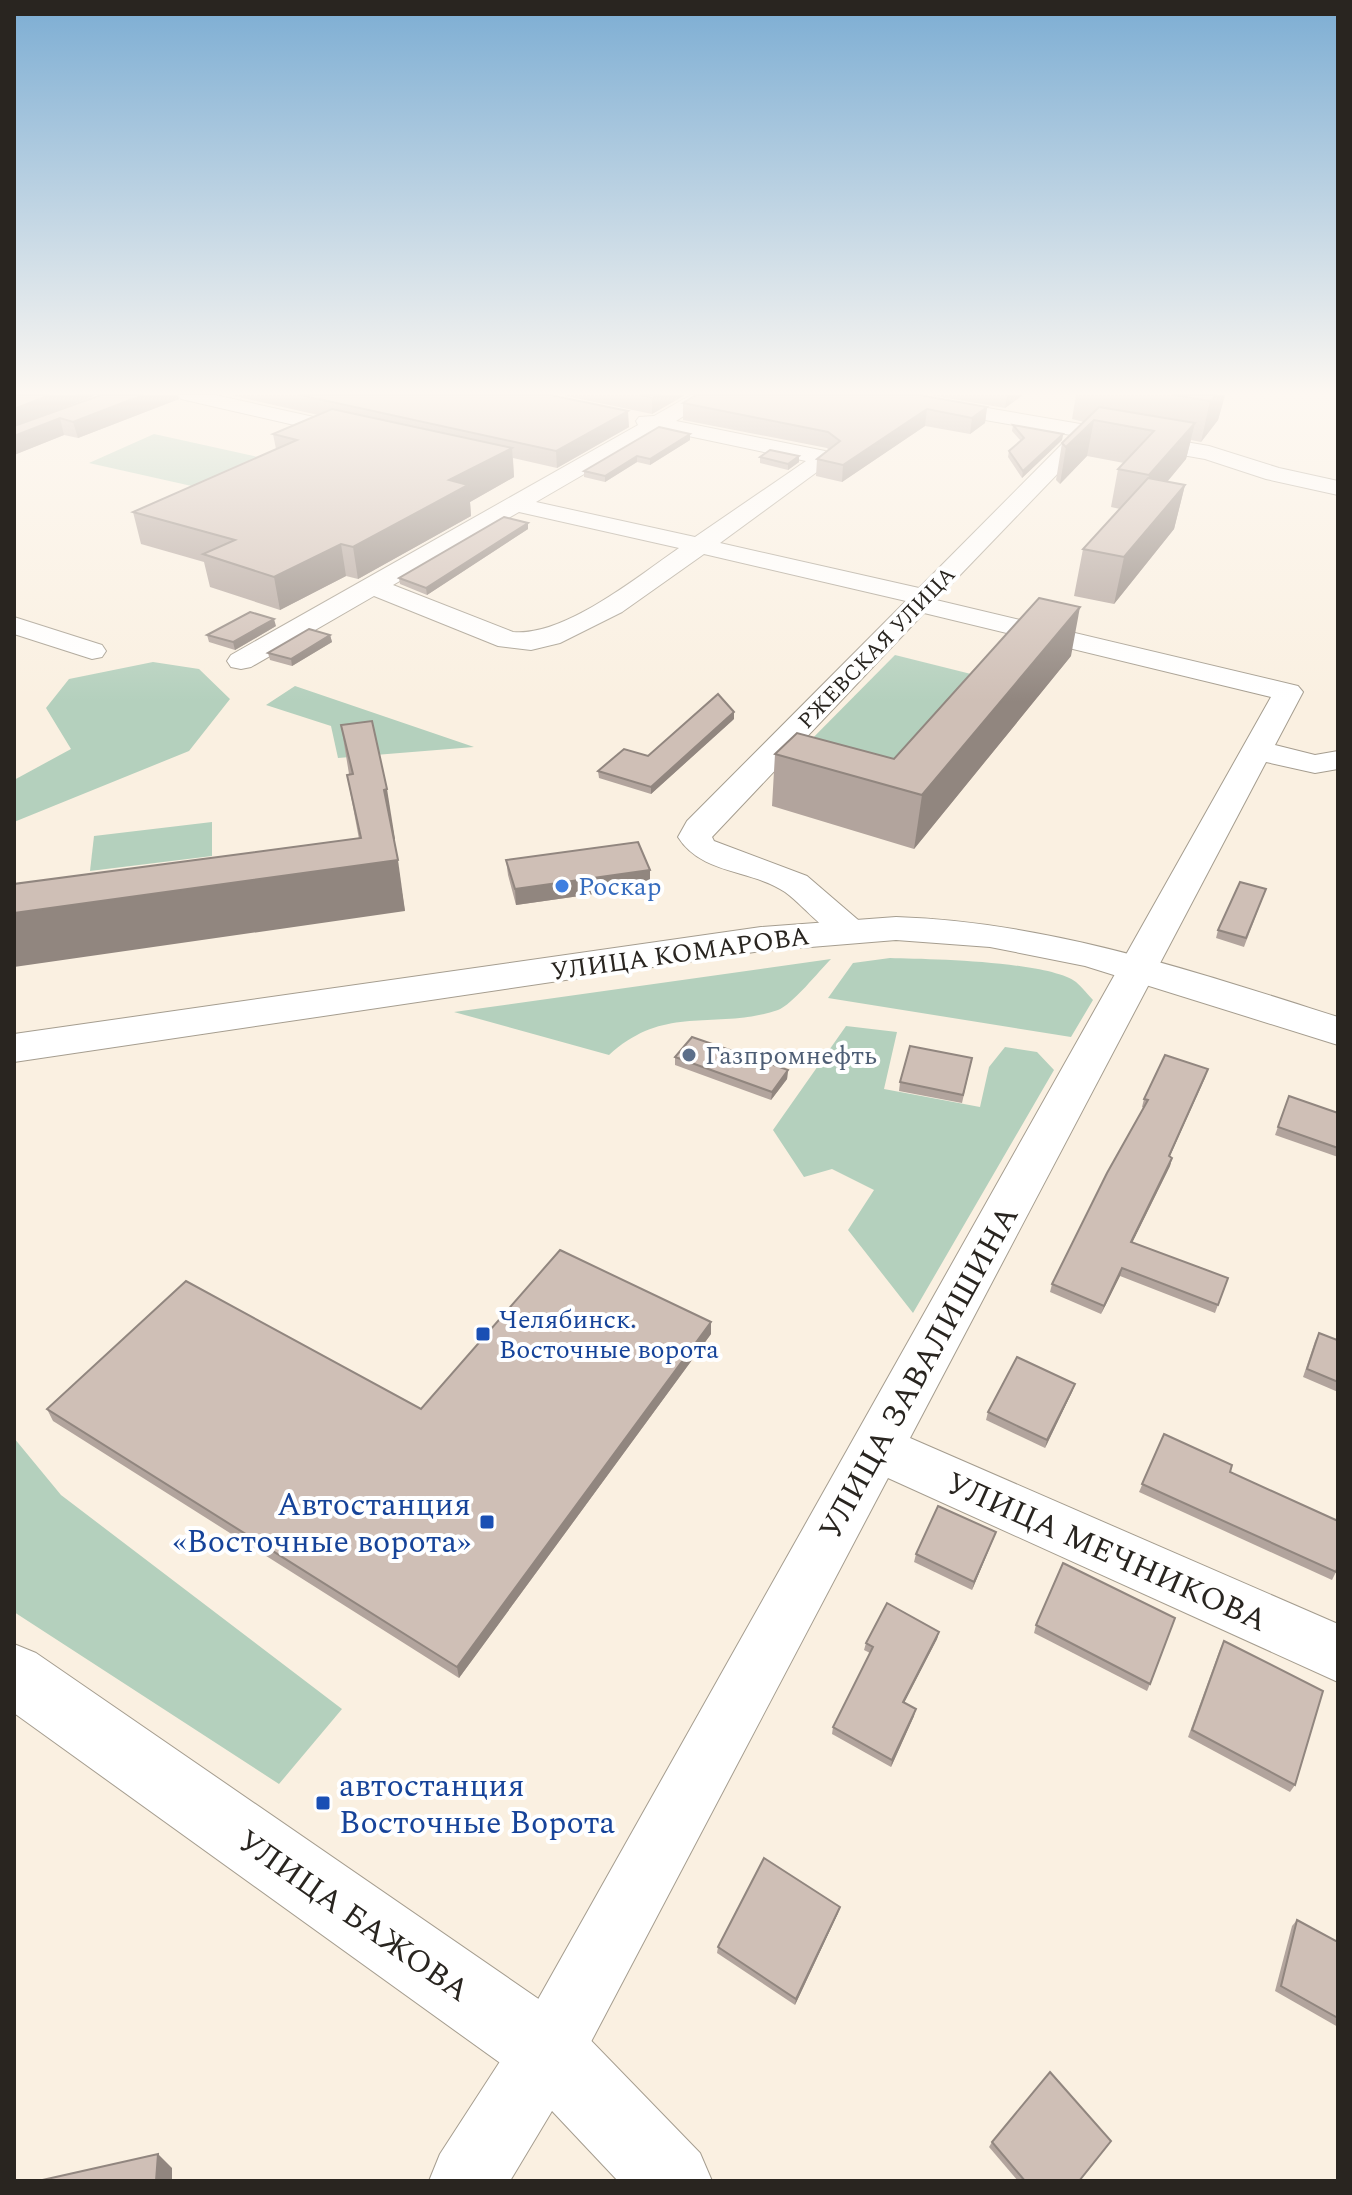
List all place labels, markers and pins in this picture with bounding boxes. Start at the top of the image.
place label: Роскар [578,867,661,907]
marker: Роскар [553,877,571,895]
place label: Газпромнефть [705,1036,877,1076]
marker: Газпромнефть [680,1046,698,1064]
place label: Челябинск. Восточные ворота [499,1300,719,1370]
marker: Челябинск. Восточные ворота [474,1325,492,1343]
place label: Автостанция «Восточные ворота» [173,1481,471,1567]
marker: Автостанция «Восточные ворота» [478,1513,496,1531]
place label: автостанция Восточные Ворота [339,1762,616,1848]
marker: автостанция Восточные Ворота [314,1794,332,1812]

